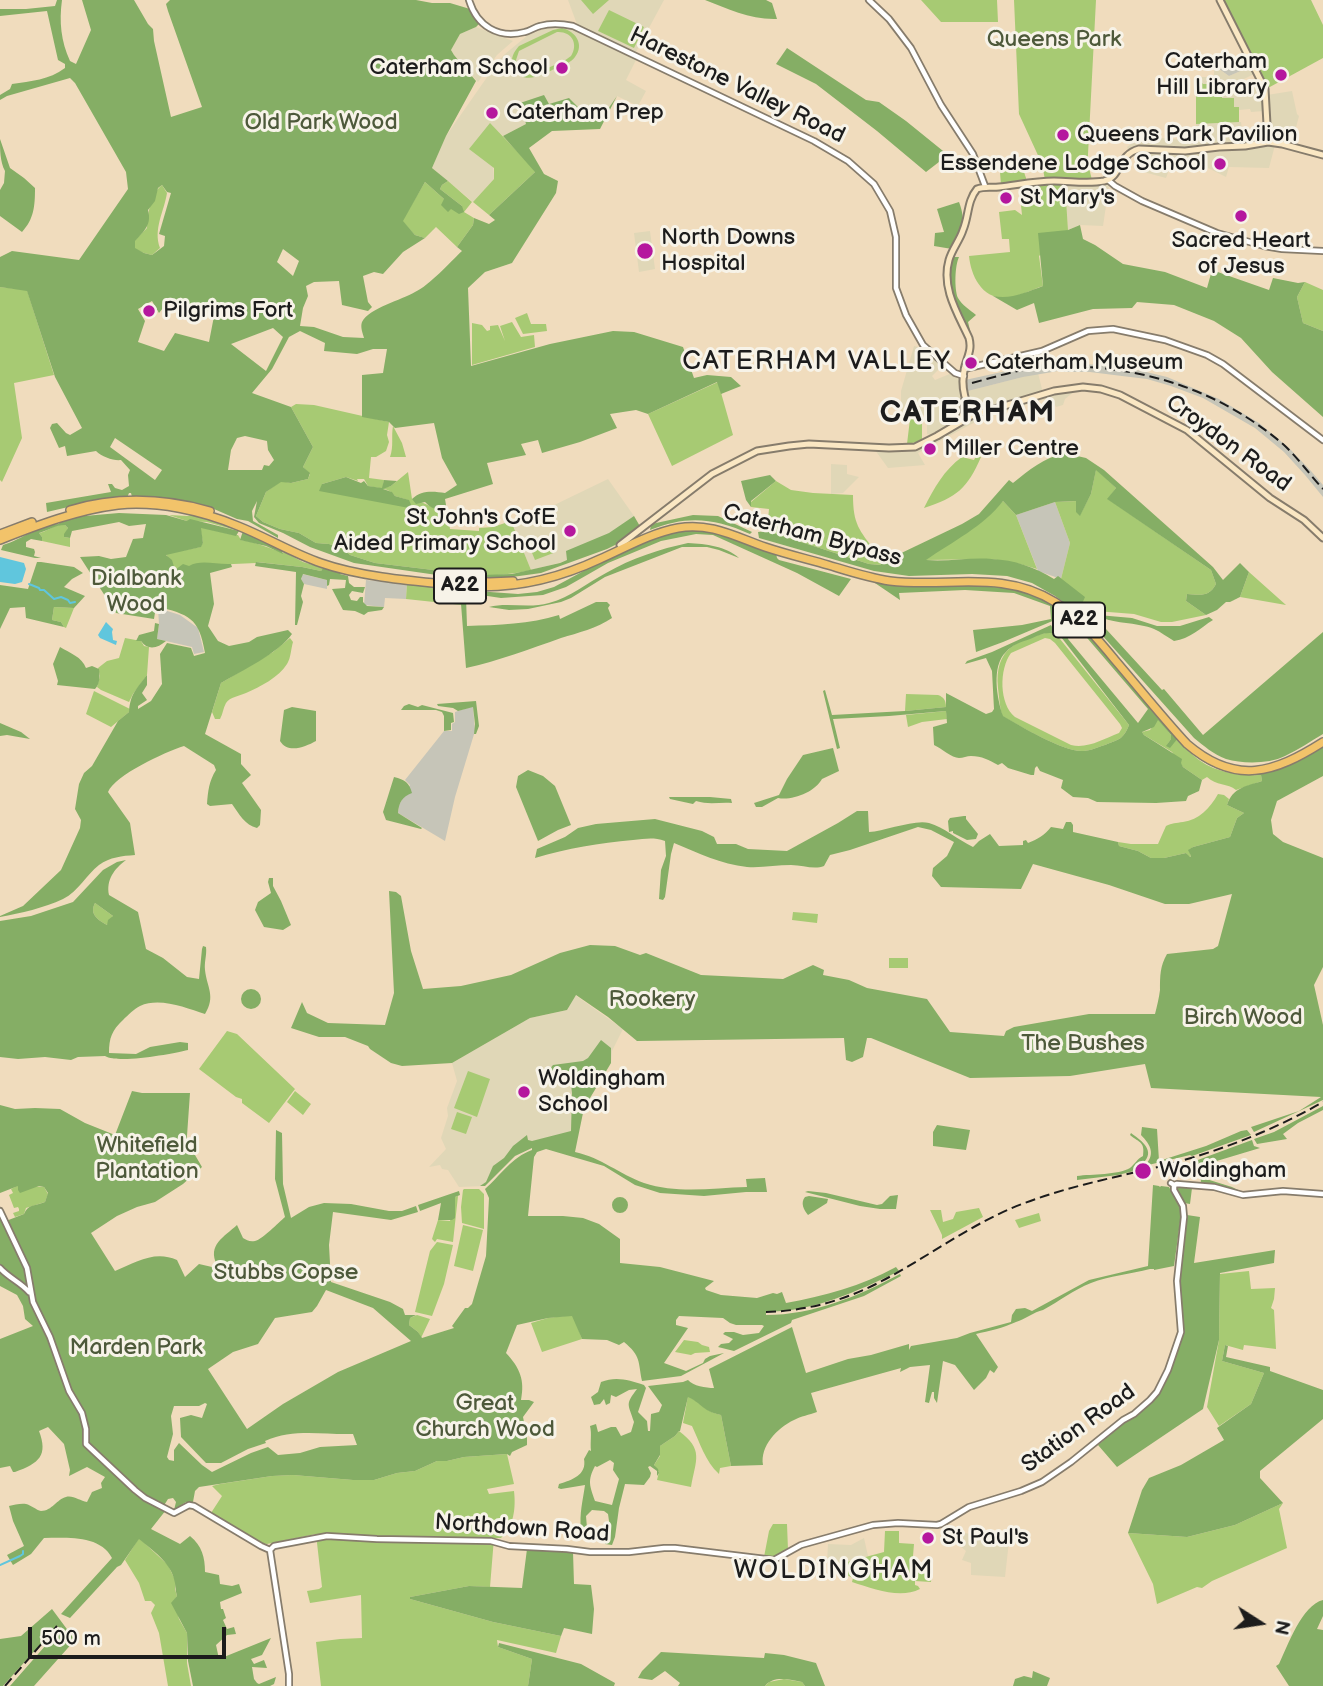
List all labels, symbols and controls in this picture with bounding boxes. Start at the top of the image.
street label: Harestone Valley Road [625,22,849,150]
park label: Queens Park [987,26,1121,54]
place label: Caterham Hill Library [1156,48,1267,102]
place label: Caterham School [369,54,548,82]
marker: Caterham School [554,60,570,76]
marker: Caterham Hill Library [1273,67,1289,83]
place label: Caterham Prep [506,99,664,127]
marker: Caterham Prep [484,105,500,121]
park label: Old Park Wood [244,109,398,137]
place label: Queens Park Pavilion [1077,121,1297,149]
marker: Queens Park Pavilion [1055,127,1071,143]
place label: Essendene Lodge School [940,150,1206,178]
marker: Essendene Lodge School [1212,156,1228,172]
place label: St Mary's [1020,184,1115,212]
marker: St Mary's [998,190,1014,206]
marker: Sacred Heart of Jesus [1233,208,1249,224]
place label: North Downs Hospital [661,224,795,278]
place label: Sacred Heart of Jesus [1171,227,1311,281]
marker: North Downs Hospital [635,241,655,261]
place label: Pilgrims Fort [163,297,293,325]
marker: Pilgrims Fort [141,303,157,319]
district label: CATERHAM VALLEY [684,346,950,378]
place label: Caterham Museum [985,349,1183,377]
marker: Caterham Museum [963,355,979,371]
street label: Croydon Road [1160,389,1296,499]
district label: CATERHAM [881,396,1055,432]
place label: Miller Centre [944,435,1079,463]
marker: Miller Centre [922,441,938,457]
street label: Caterham Bypass [720,499,904,573]
place label: St John's CofE Aided Primary School [334,504,556,558]
marker: St John's CofE Aided Primary School [562,523,578,539]
park label: Dialbank Wood [91,565,181,619]
road number: A22 [434,568,486,604]
road number: A22 [1053,602,1105,638]
park label: Rookery [609,986,695,1014]
park label: Birch Wood [1183,1004,1303,1032]
park label: The Bushes [1021,1030,1145,1058]
place label: Woldingham School [538,1065,665,1119]
marker: Woldingham School [516,1084,532,1100]
park label: Whitefield Plantation [95,1132,199,1186]
place label: Woldingham [1159,1157,1286,1185]
marker: Woldingham [1133,1161,1153,1181]
park label: Stubbs Copse [214,1259,358,1287]
park label: Marden Park [70,1334,202,1362]
street label: Station Road [1017,1379,1141,1479]
park label: Great Church Wood [415,1390,555,1444]
street label: Northdown Road [434,1509,610,1549]
place label: St Paul's [942,1524,1029,1552]
marker: St Paul's [920,1530,936,1546]
district label: WOLDINGHAM [735,1555,933,1587]
north arrow [1225,1588,1295,1658]
scale bar [32,1612,229,1656]
text: N [1268,1618,1294,1637]
text: 500 m [41,1626,101,1651]

